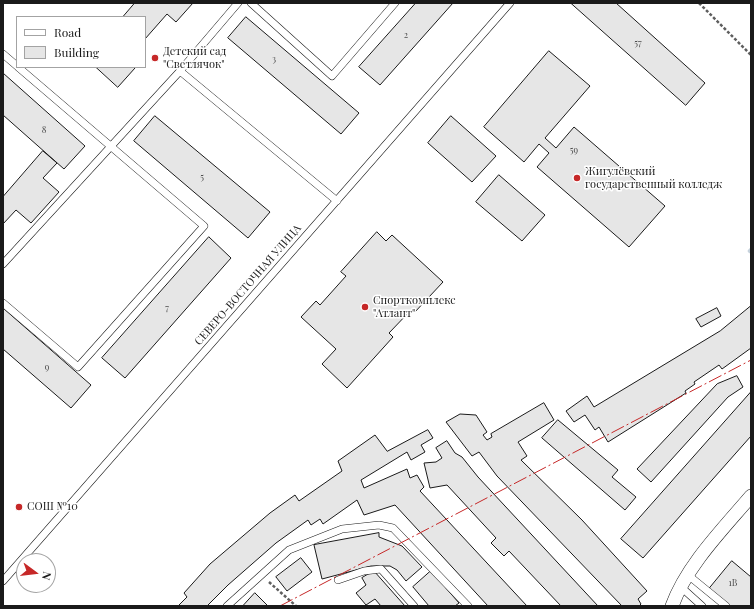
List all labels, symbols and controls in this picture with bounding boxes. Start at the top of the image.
legend [16,16,146,68]
text: Road [54,24,81,40]
house number: 2 [404,30,408,40]
house number: 57 [634,38,642,48]
text: Building [54,44,99,60]
place label: Детский сад "Светлячок" [163,45,226,71]
marker: Детский сад "Светлячок" [150,53,160,63]
house number: 3 [272,54,276,64]
house number: 8 [42,125,46,135]
house number: 59 [570,145,578,155]
place label: Жигулёвский государственный колледж [585,165,722,191]
house number: 5 [200,172,204,182]
marker: Жигулёвский государственный колледж [572,173,582,183]
street label: СЕВЕРО-ВОСТОЧНАЯ УЛИЦА [192,222,304,348]
place label: Спорткомплекс "Атлант" [373,294,456,320]
marker: Спорткомплекс "Атлант" [360,302,370,312]
house number: 7 [165,303,169,313]
house number: 9 [45,362,49,372]
place label: СОШ №10 [27,500,78,514]
marker: СОШ №10 [14,502,24,512]
north arrow [16,553,56,593]
text: N [39,570,55,582]
house number: 1В [729,578,737,588]

